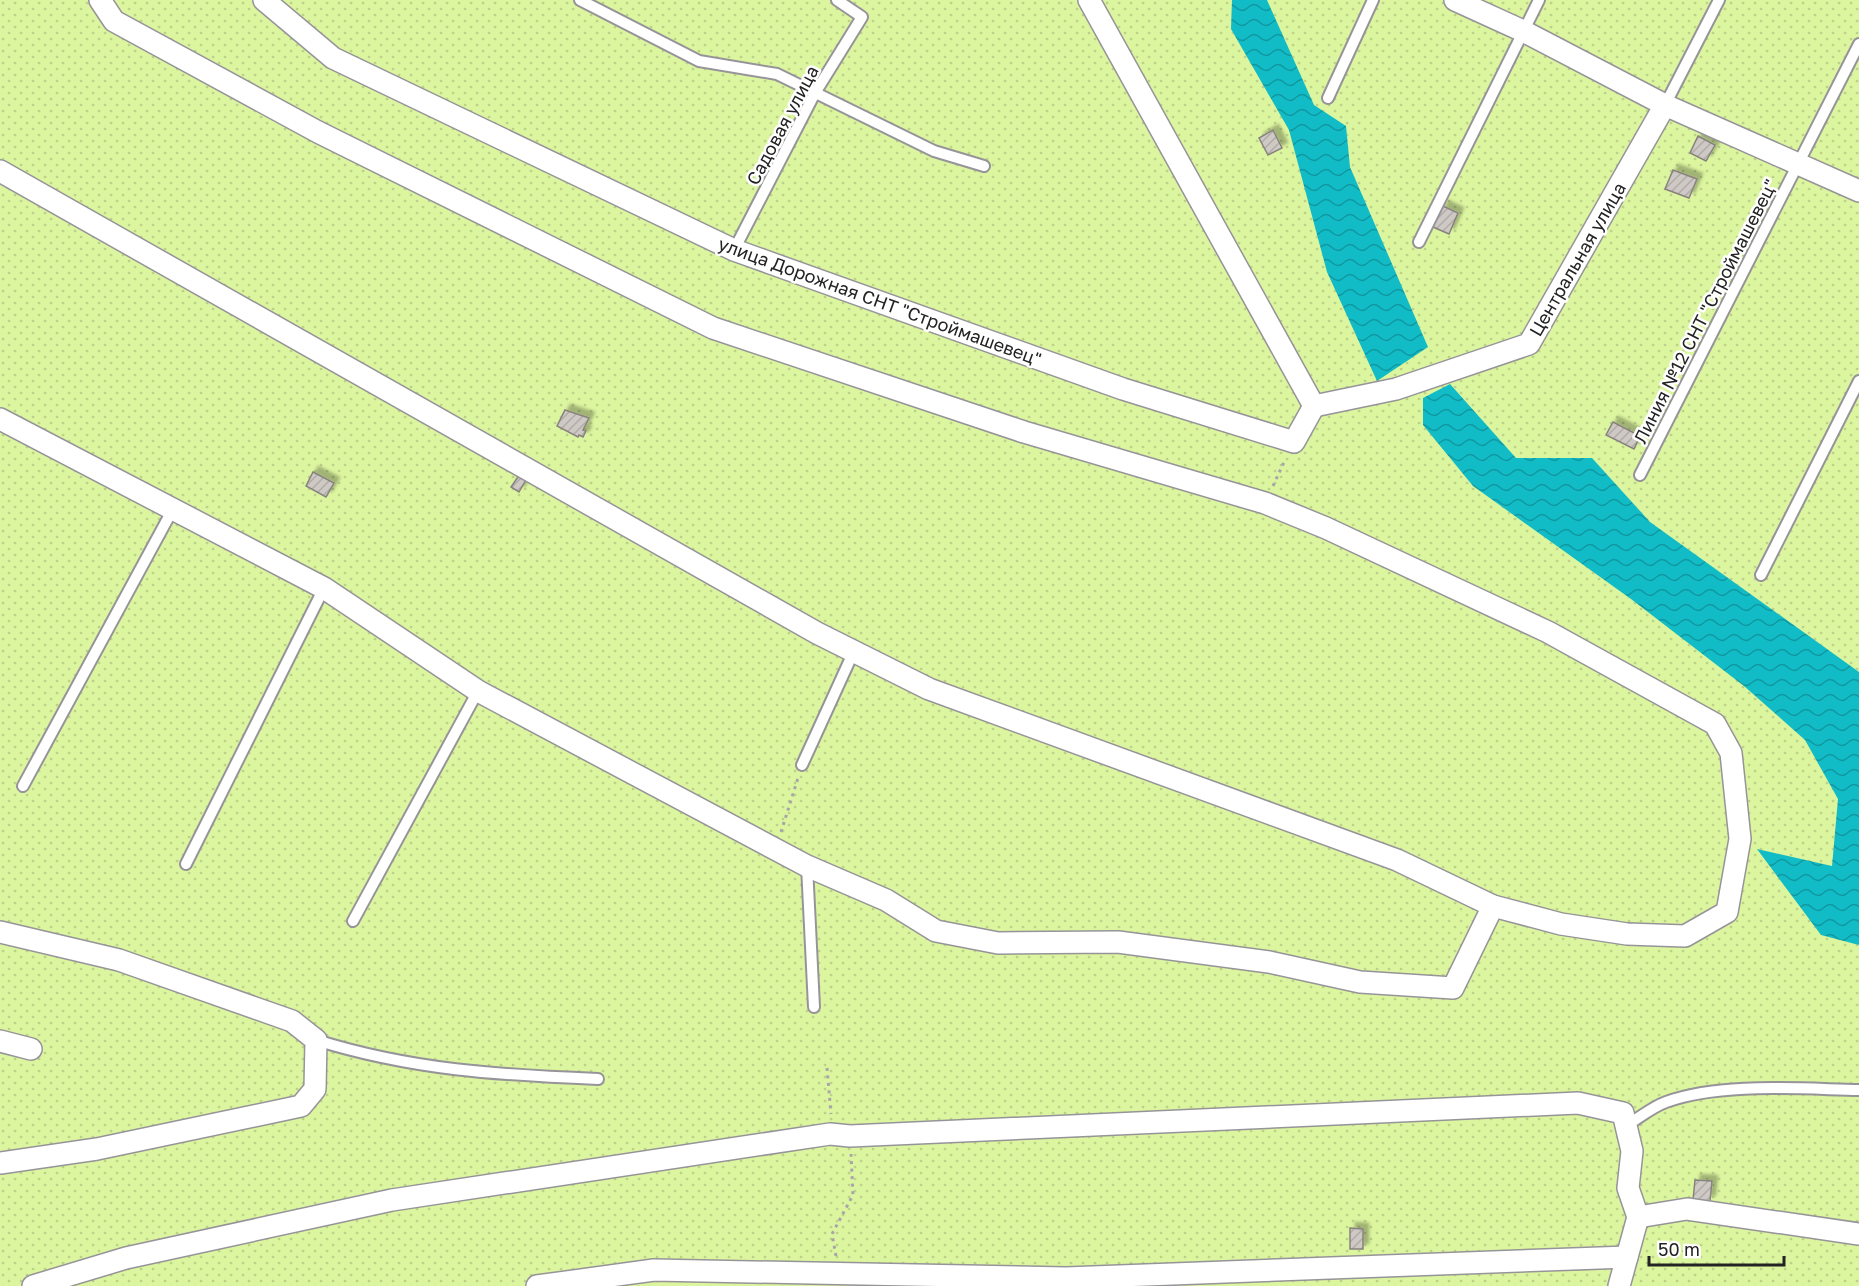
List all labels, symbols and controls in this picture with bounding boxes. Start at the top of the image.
street label: Садовая улица [741,62,823,188]
street label: Линия №12 СНТ "Строймашевец" [1629,175,1781,447]
street label: Центральная улица [1524,178,1630,340]
street label: улица Дорожная СНТ "Строймашевец" [715,232,1045,370]
scale bar [1649,1229,1784,1267]
text: 50 m [1658,1238,1700,1260]

